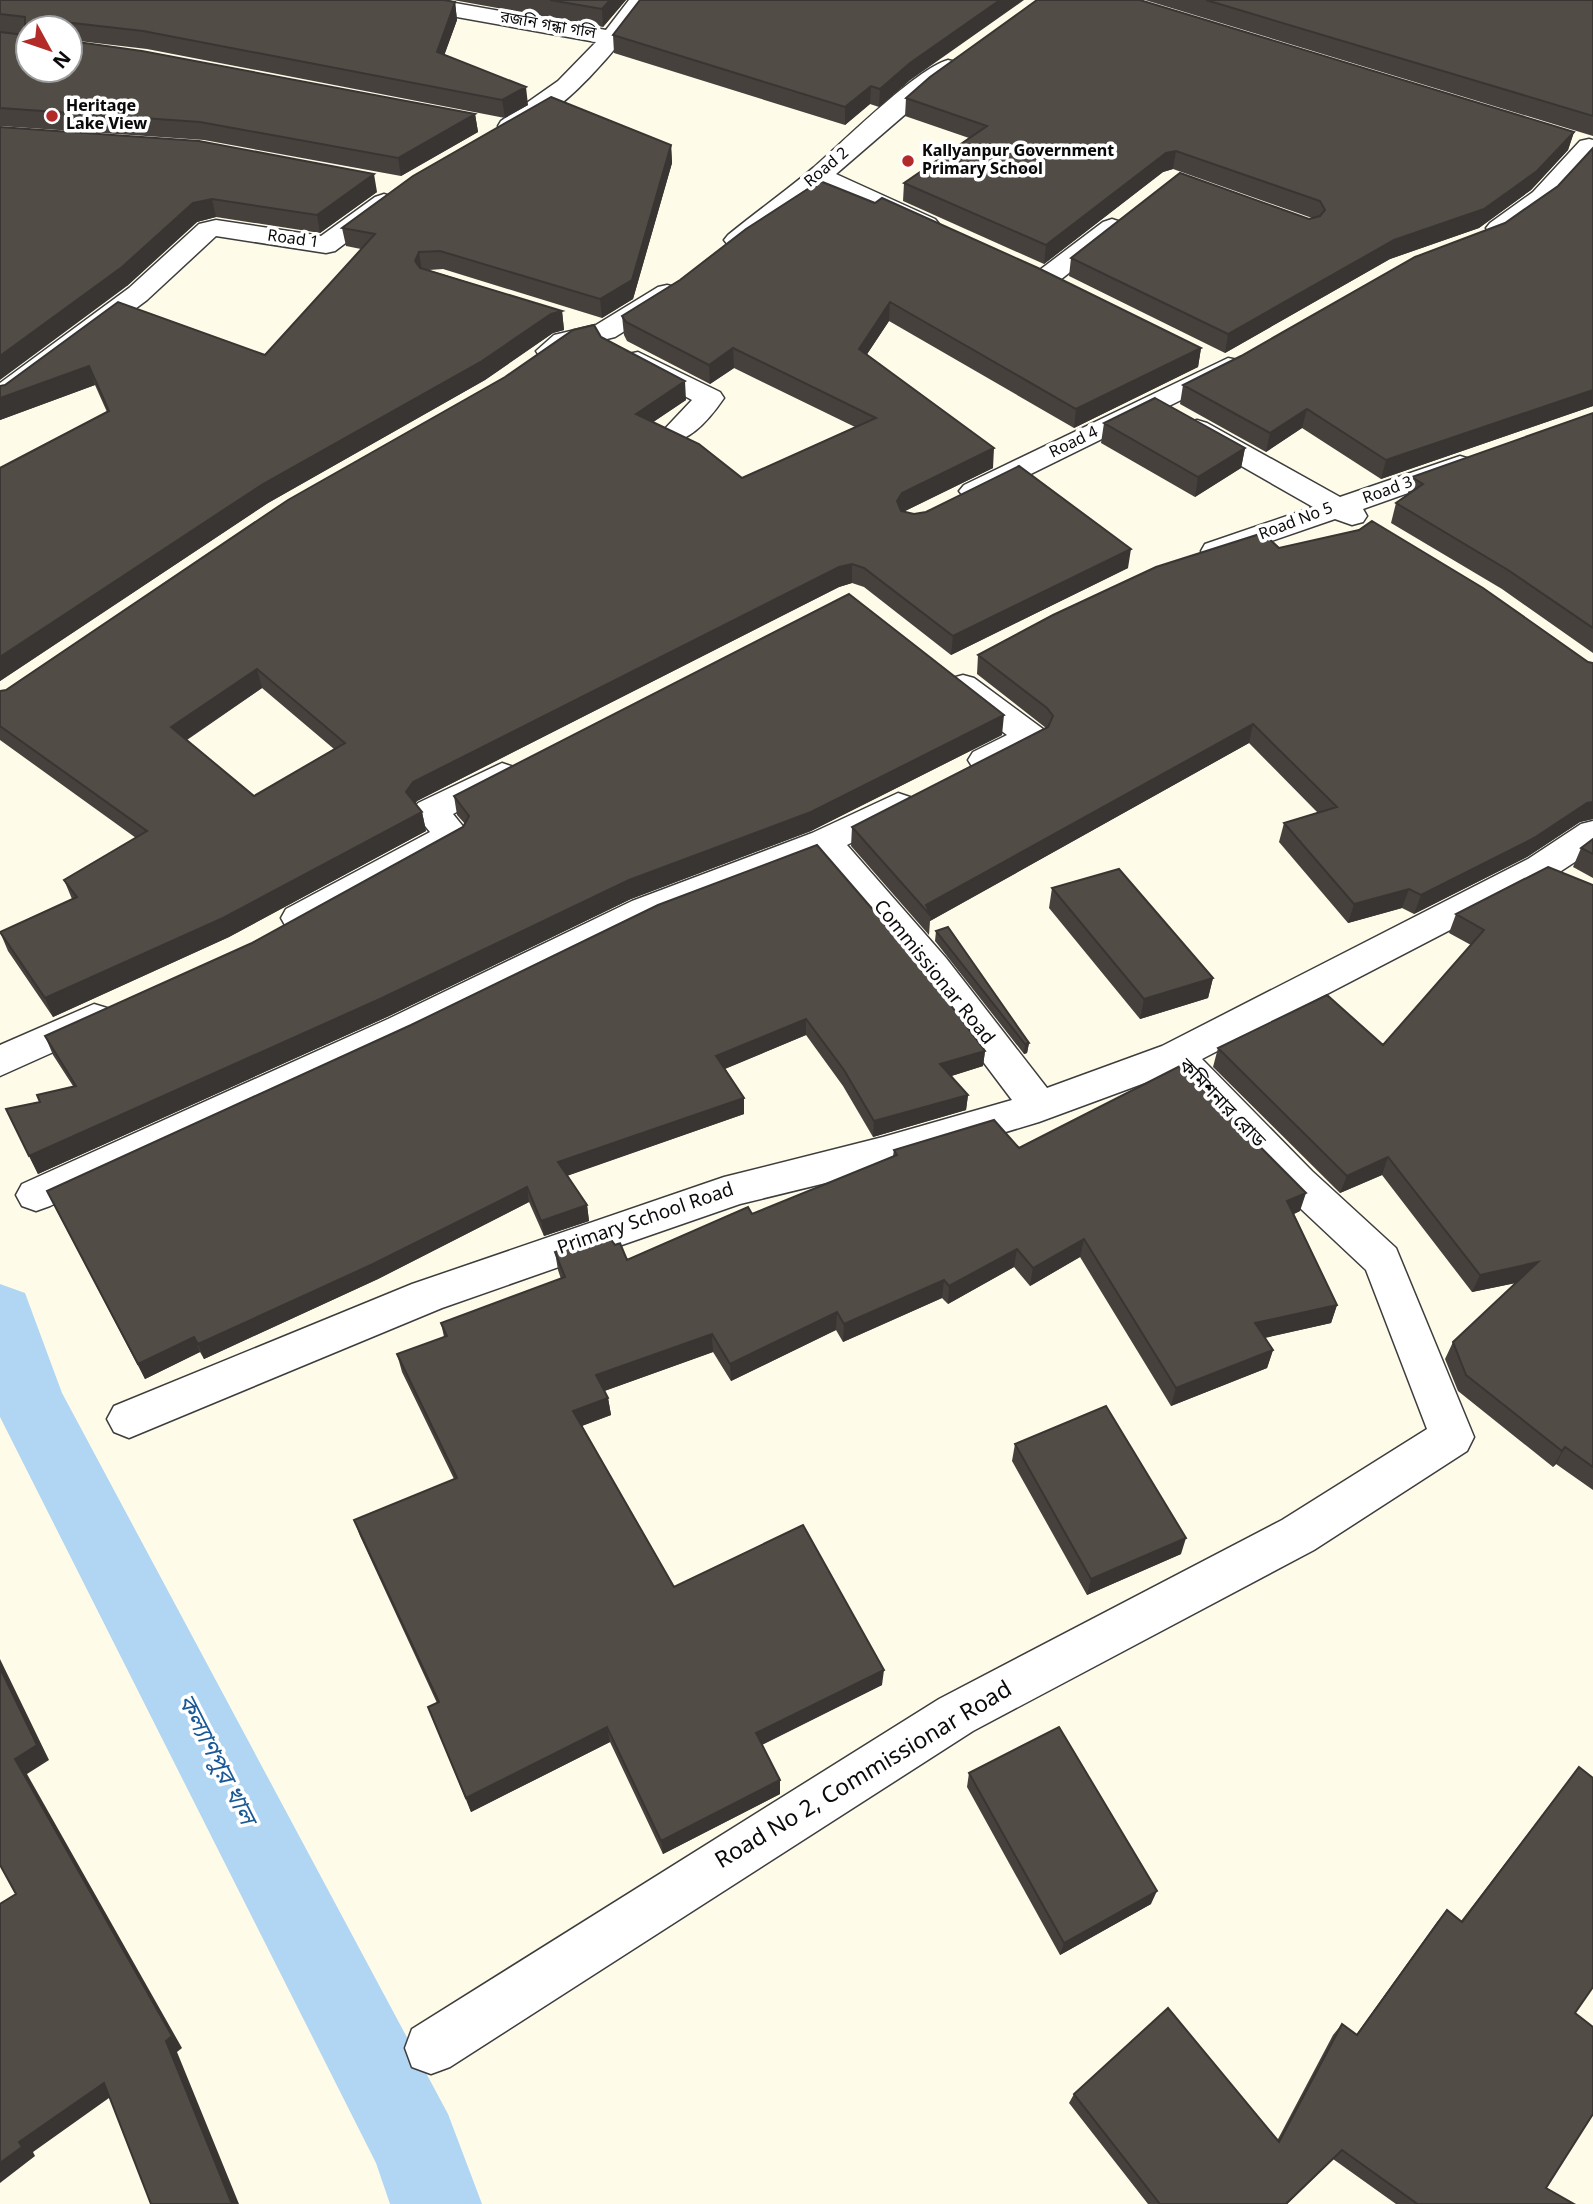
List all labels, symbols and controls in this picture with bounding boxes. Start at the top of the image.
street label: রজনি গন্ধা গলি [497,7,598,45]
north arrow [14,14,84,84]
text: N [46,44,75,72]
place label: Heritage Lake View [66,96,147,136]
marker: Heritage Lake View [44,108,60,124]
place label: Kallyanpur Government Primary School [922,141,1114,181]
street label: Road 2 [800,143,854,193]
marker: Kallyanpur Government Primary School [900,153,916,169]
street label: Road 1 [266,226,320,254]
street label: Road 4 [1046,422,1102,464]
street label: Road 3 [1360,472,1416,510]
street label: Road No 5 [1256,498,1336,546]
street label: Commissionar Road [867,895,999,1051]
street label: কমিশনার রোড [1172,1053,1271,1154]
street label: Primary School Road [554,1178,738,1262]
street label: Road No 2, Commissionar Road [710,1675,1018,1877]
water label: কল্যাণপুর খাল [168,1689,264,1835]

